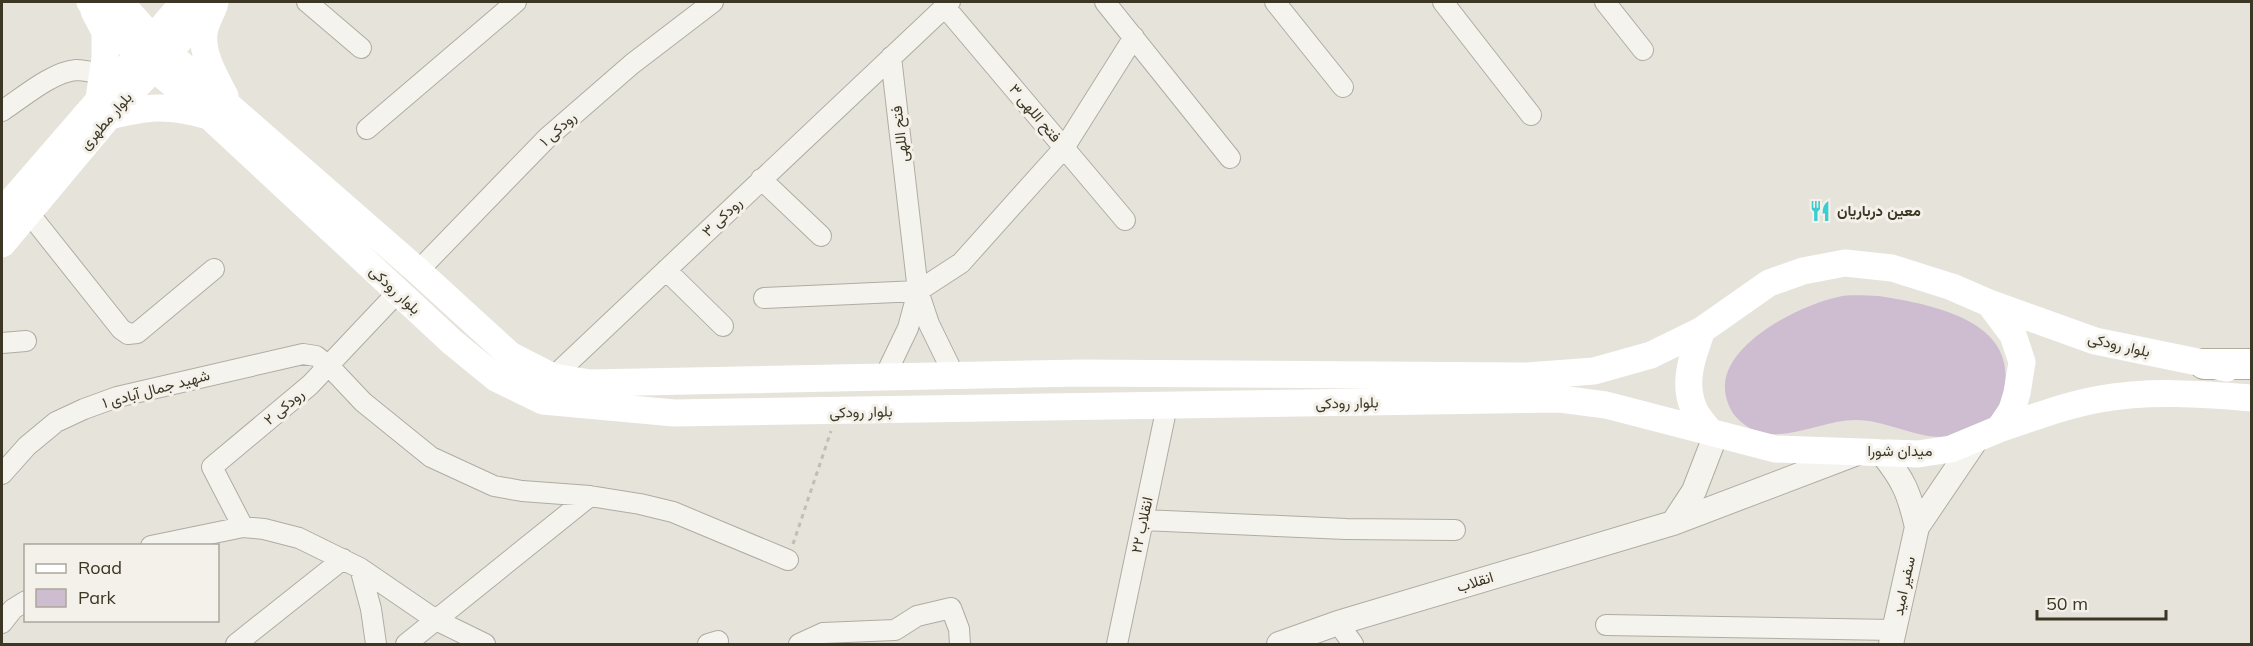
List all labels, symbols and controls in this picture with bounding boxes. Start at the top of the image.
street label: فتح اللهی ۳ [1004,80,1065,147]
street label: بلوار مطهری [75,88,137,154]
street label: فتح اللهی [887,104,914,163]
street label: رودکی ۱ [535,107,581,151]
street label: رودکی ۳ [698,193,746,241]
restaurant icon: معین درباریان [1808,199,1832,223]
place label: معین درباریان [1837,201,1921,220]
street label: بلوار رودکی [365,261,425,319]
street label: بلوار رودکی [2086,328,2152,362]
street label: شهید جمال آبادی ۱ [100,365,212,413]
street label: رودکی ۲ [260,384,308,430]
street label: بلوار رودکی [1315,392,1379,414]
street label: بلوار رودکی [829,401,893,423]
street label: میدان شورا [1867,441,1933,460]
street label: انقلاب ۲۲ [1126,495,1157,555]
legend [24,544,219,622]
street label: سفیر امید [1888,554,1919,617]
text: Road [78,556,122,579]
street label: انقلاب [1454,567,1496,596]
scale bar [2037,583,2166,621]
text: Park [78,586,117,609]
text: 50 m [2046,592,2088,615]

